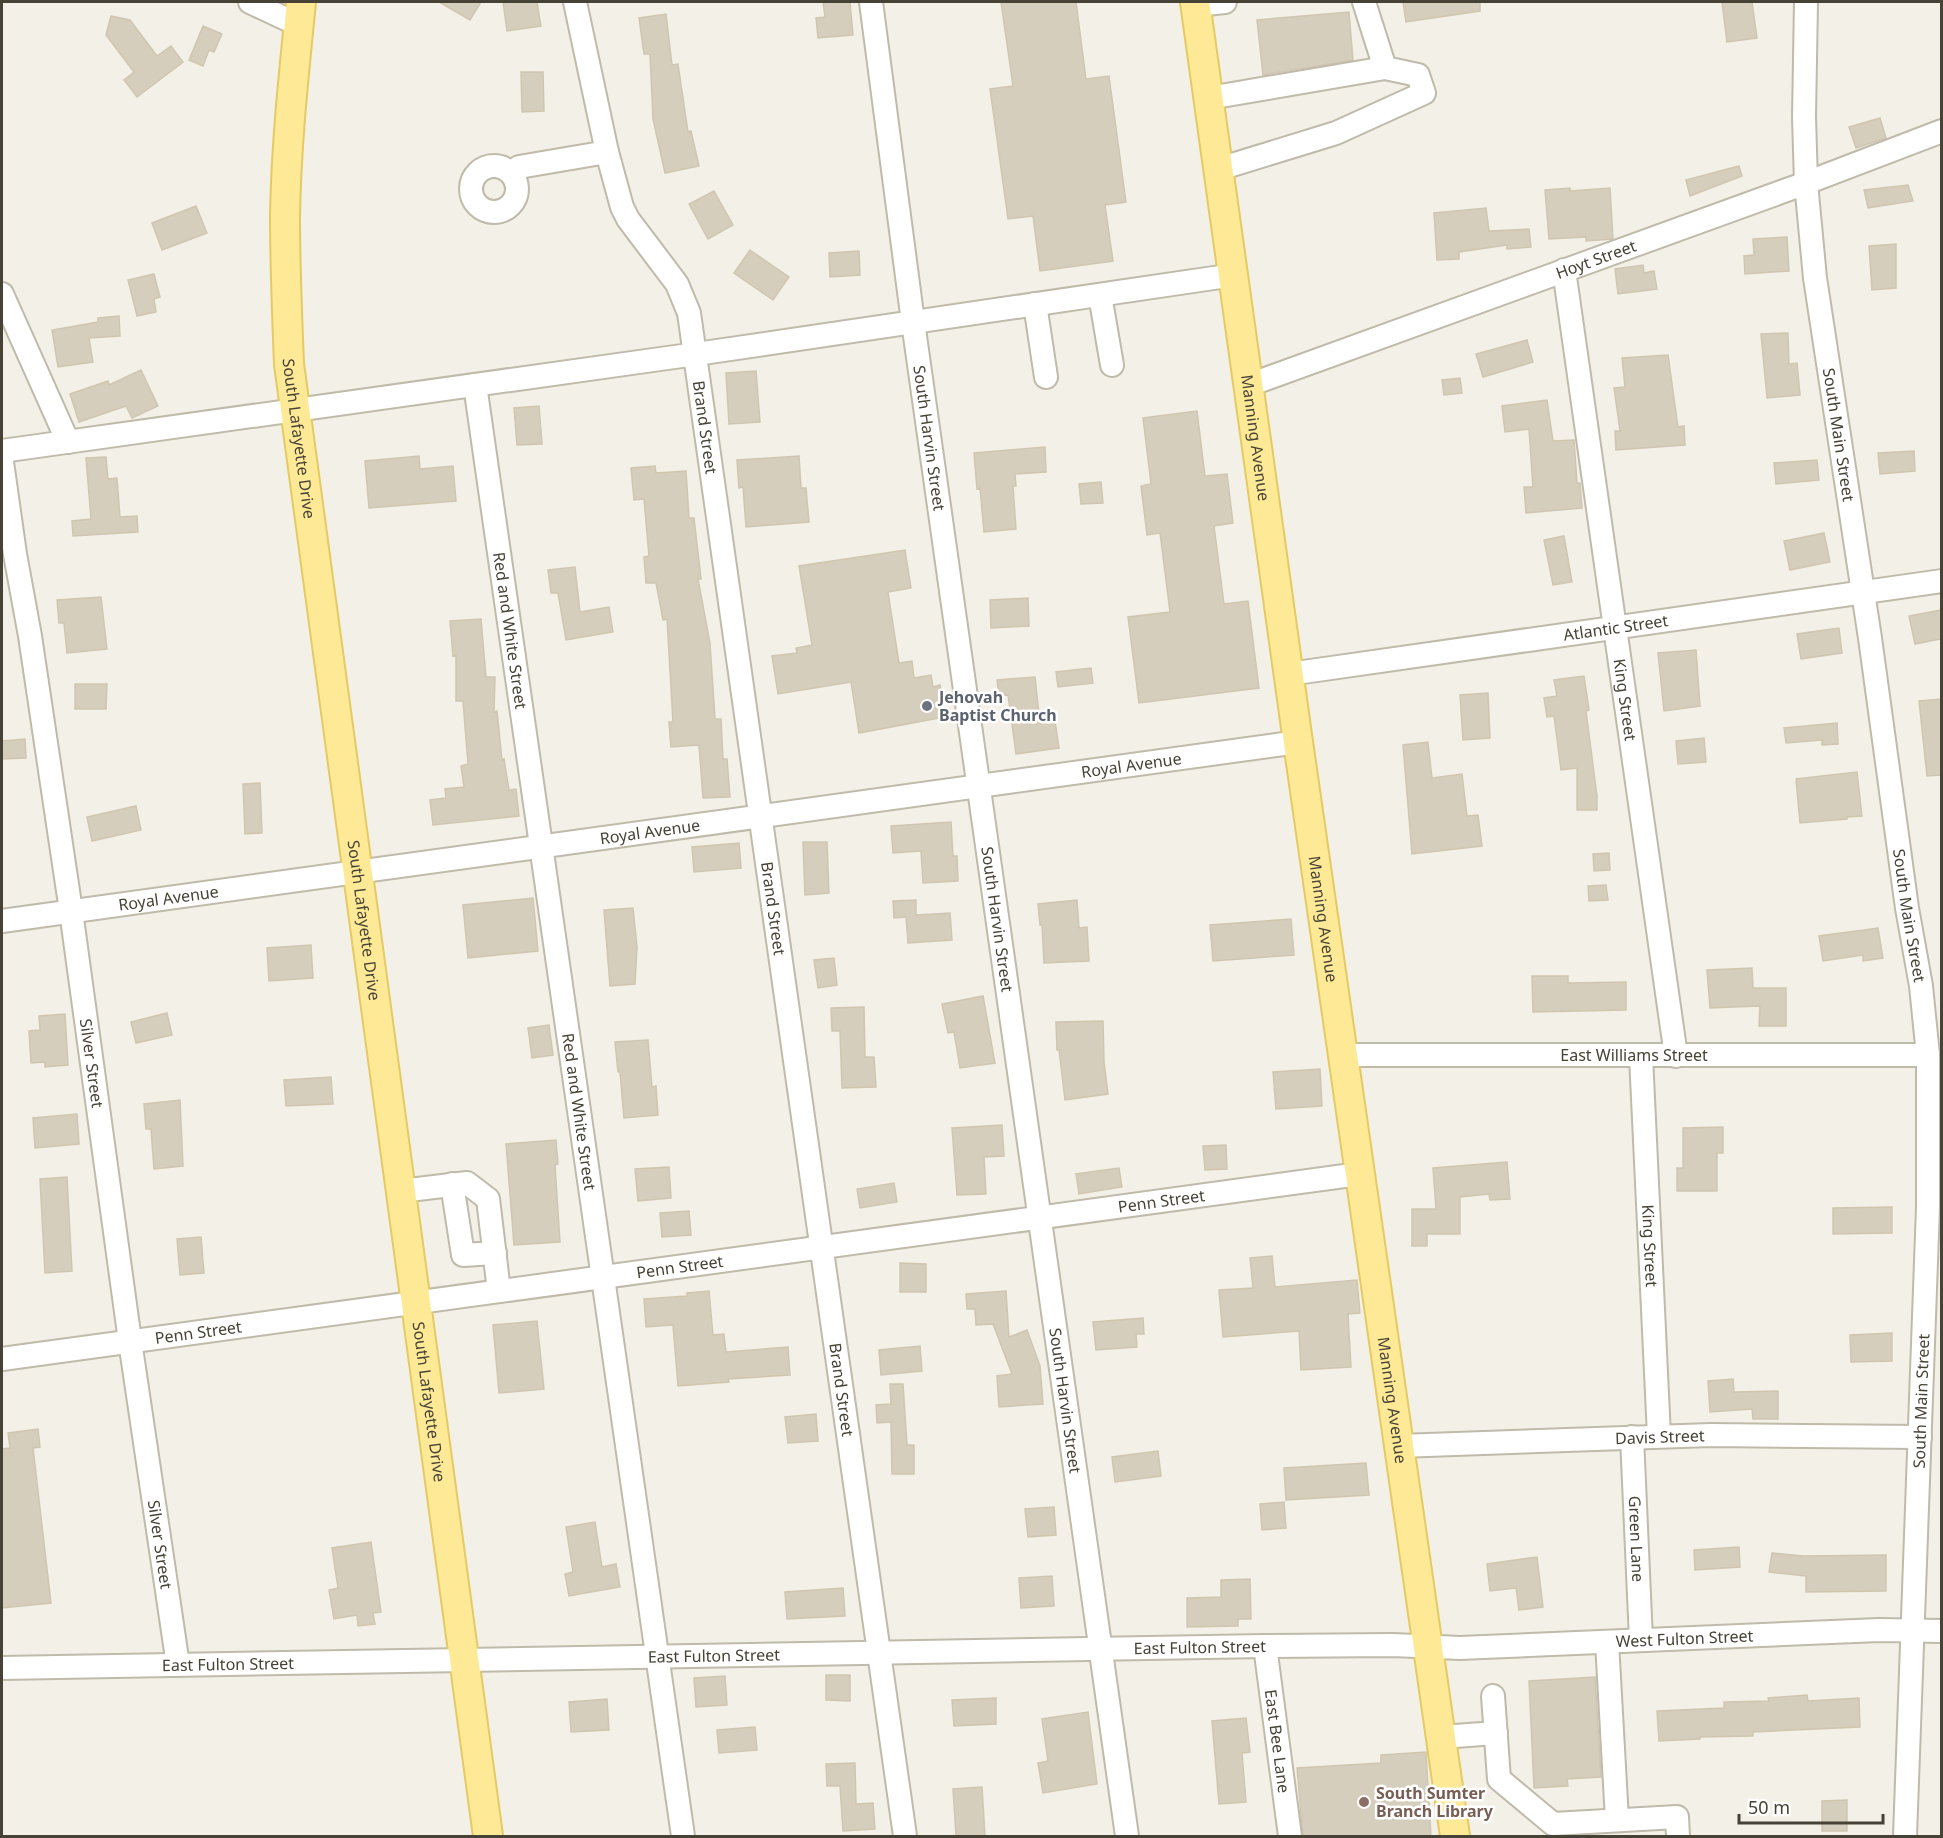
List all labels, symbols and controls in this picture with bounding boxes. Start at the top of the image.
street label: Hoyt Street [1553,234,1639,284]
street label: South Lafayette Drive [278,358,321,520]
street label: South Harvin Street [908,364,951,513]
street label: South Main Street [1818,366,1860,503]
street label: Manning Avenue [1236,373,1275,502]
street label: Brand Street [688,379,723,476]
street label: Red and White Street [488,550,532,711]
street label: Atlantic Street [1562,609,1670,646]
street label: King Street [1609,657,1642,742]
place label: Jehovah Baptist Church [937,686,1057,726]
marker: Jehovah Baptist Church [920,699,934,713]
street label: Royal Avenue [1080,747,1183,783]
street label: Royal Avenue [598,814,701,849]
street label: South Lafayette Drive [342,839,386,1002]
street label: South Harvin Street [976,845,1019,994]
street label: South Main Street [1888,848,1931,984]
street label: Manning Avenue [1303,854,1343,984]
street label: Brand Street [756,860,791,957]
street label: Royal Avenue [117,880,220,916]
street label: Silver Street [75,1017,109,1109]
street label: Red and White Street [557,1032,601,1192]
street label: East Williams Street [1560,1044,1708,1066]
street label: Penn Street [1116,1184,1206,1218]
street label: King Street [1637,1204,1663,1288]
street label: Penn Street [635,1250,725,1283]
street label: Penn Street [153,1315,243,1349]
street label: South Lafayette Drive [408,1320,451,1483]
street label: South Harvin Street [1044,1326,1087,1475]
street label: South Main Street [1908,1333,1934,1469]
street label: Manning Avenue [1372,1335,1412,1465]
street label: Brand Street [824,1341,859,1438]
street label: Davis Street [1615,1424,1705,1449]
street label: Green Lane [1624,1495,1649,1583]
street label: Silver Street [143,1498,178,1591]
street label: West Fulton Street [1615,1624,1754,1652]
street label: East Fulton Street [1134,1635,1266,1659]
street label: East Fulton Street [648,1643,780,1668]
street label: East Fulton Street [162,1652,294,1676]
street label: East Bee Lane [1260,1688,1295,1794]
place label: South Sumter Branch Library [1376,1782,1494,1822]
scale bar [1739,1787,1883,1825]
marker: South Sumter Branch Library [1357,1795,1371,1809]
text: 50 m [1748,1795,1790,1819]

